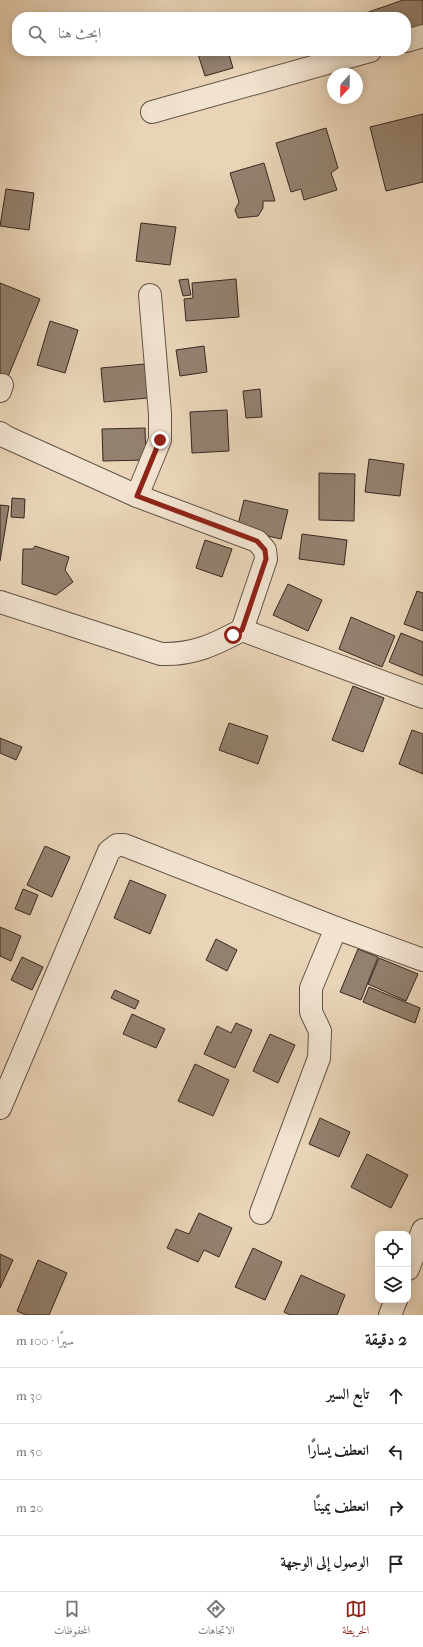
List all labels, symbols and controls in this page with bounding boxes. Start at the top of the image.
search box [12,12,411,56]
icon: search [26,23,48,45]
text: ابحث هنا [58,24,101,42]
north arrow [327,68,363,104]
route end [151,431,169,449]
route start [224,626,242,644]
map controls [375,1231,411,1303]
button: locate [375,1231,411,1267]
button: layers [375,1267,411,1303]
text: 2 دقيقة [365,1329,407,1349]
text: سيرًا · 100 m [16,1333,74,1348]
text: تابع السير [327,1385,369,1403]
icon: ahead [385,1385,407,1407]
text: 30 m [16,1388,42,1403]
text: انعطف يسارًا [308,1441,369,1459]
icon: left [385,1441,407,1463]
text: 50 m [16,1444,42,1459]
text: انعطف يمينًا [314,1497,369,1515]
icon: right [385,1497,407,1519]
text: 20 m [16,1500,43,1515]
text: الوصول إلى الوجهة [280,1553,369,1571]
icon: arrive [385,1553,407,1575]
tab: المحفوظات [54,1598,90,1641]
tab: الاتجاهات [198,1598,235,1641]
tab: الخريطة [342,1598,369,1641]

